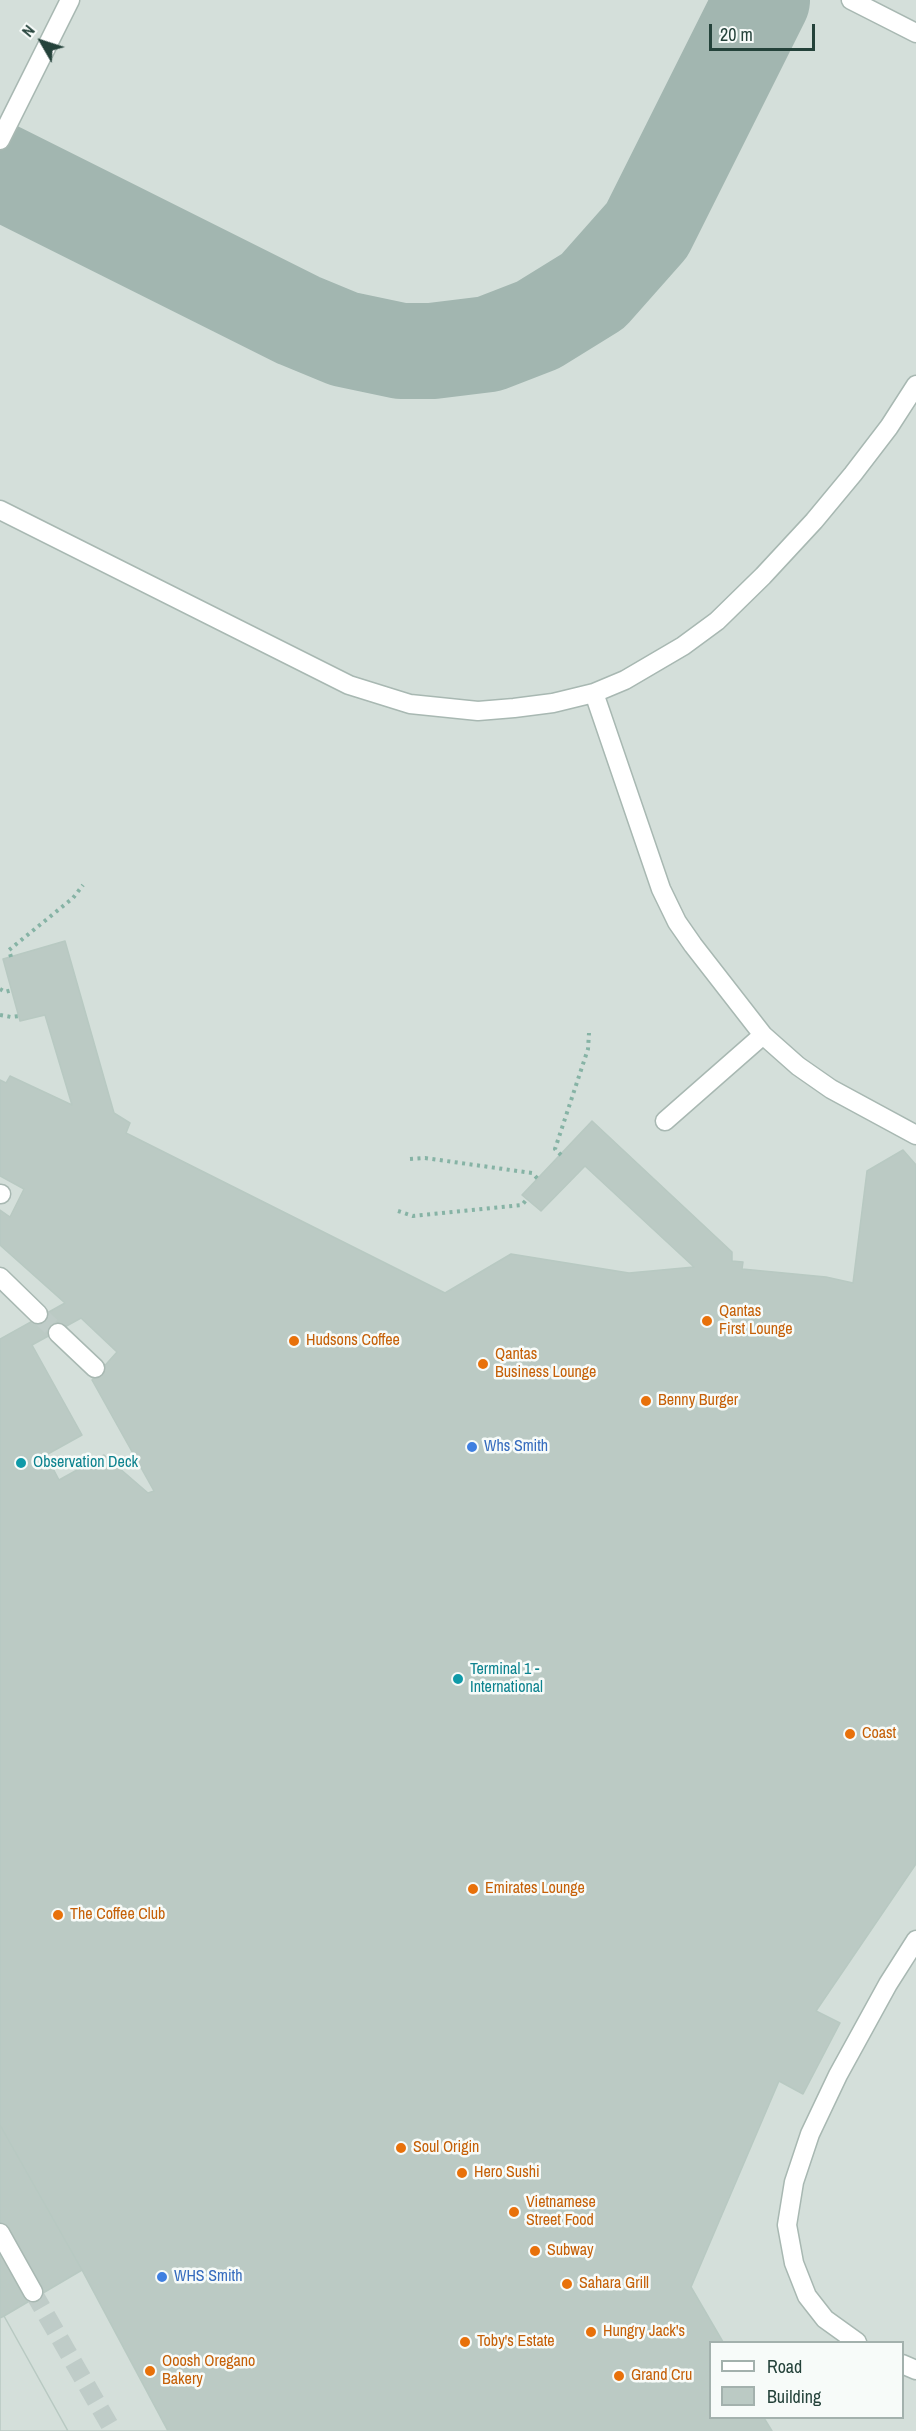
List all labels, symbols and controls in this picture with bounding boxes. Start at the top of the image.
north arrow [12,12,72,72]
scale bar [712,12,818,50]
text: N [16,20,40,41]
text: 20 m [720,22,753,47]
place label: Qantas First Lounge [719,1302,793,1340]
marker: Qantas First Lounge [700,1314,714,1328]
place label: Hudsons Coffee [306,1331,400,1351]
marker: Hudsons Coffee [287,1334,301,1348]
place label: Qantas Business Lounge [495,1345,596,1383]
marker: Qantas Business Lounge [476,1357,490,1371]
place label: Benny Burger [658,1391,738,1411]
marker: Benny Burger [639,1394,653,1408]
place label: Whs Smith [484,1437,548,1457]
marker: Whs Smith [465,1440,479,1454]
place label: Observation Deck [33,1453,138,1473]
marker: Observation Deck [14,1456,28,1470]
place label: Terminal 1 - International [470,1660,543,1698]
marker: Terminal 1 - International [451,1672,465,1686]
place label: Coast [862,1724,896,1744]
marker: Coast [843,1727,857,1741]
place label: Emirates Lounge [485,1879,585,1899]
marker: Emirates Lounge [466,1882,480,1896]
place label: The Coffee Club [70,1905,165,1925]
marker: The Coffee Club [51,1908,65,1922]
place label: Soul Origin [413,2138,479,2158]
marker: Soul Origin [394,2141,408,2155]
place label: Hero Sushi [474,2163,540,2183]
marker: Hero Sushi [455,2166,469,2180]
place label: Vietnamese Street Food [526,2193,596,2231]
marker: Vietnamese Street Food [507,2205,521,2219]
place label: Subway [547,2241,594,2261]
marker: Subway [528,2244,542,2258]
place label: WHS Smith [174,2267,243,2287]
marker: WHS Smith [155,2270,169,2284]
place label: Sahara Grill [579,2274,649,2294]
marker: Sahara Grill [560,2277,574,2291]
place label: Hungry Jack's [603,2322,685,2342]
marker: Hungry Jack's [584,2325,598,2339]
place label: Toby's Estate [477,2332,555,2352]
marker: Toby's Estate [458,2335,472,2349]
legend [709,2341,904,2419]
place label: Ooosh Oregano Bakery [162,2352,255,2390]
text: Road [767,2354,802,2379]
marker: Ooosh Oregano Bakery [143,2364,157,2378]
place label: Grand Cru [631,2366,692,2386]
marker: Grand Cru [612,2369,626,2383]
text: Building [767,2384,821,2409]

